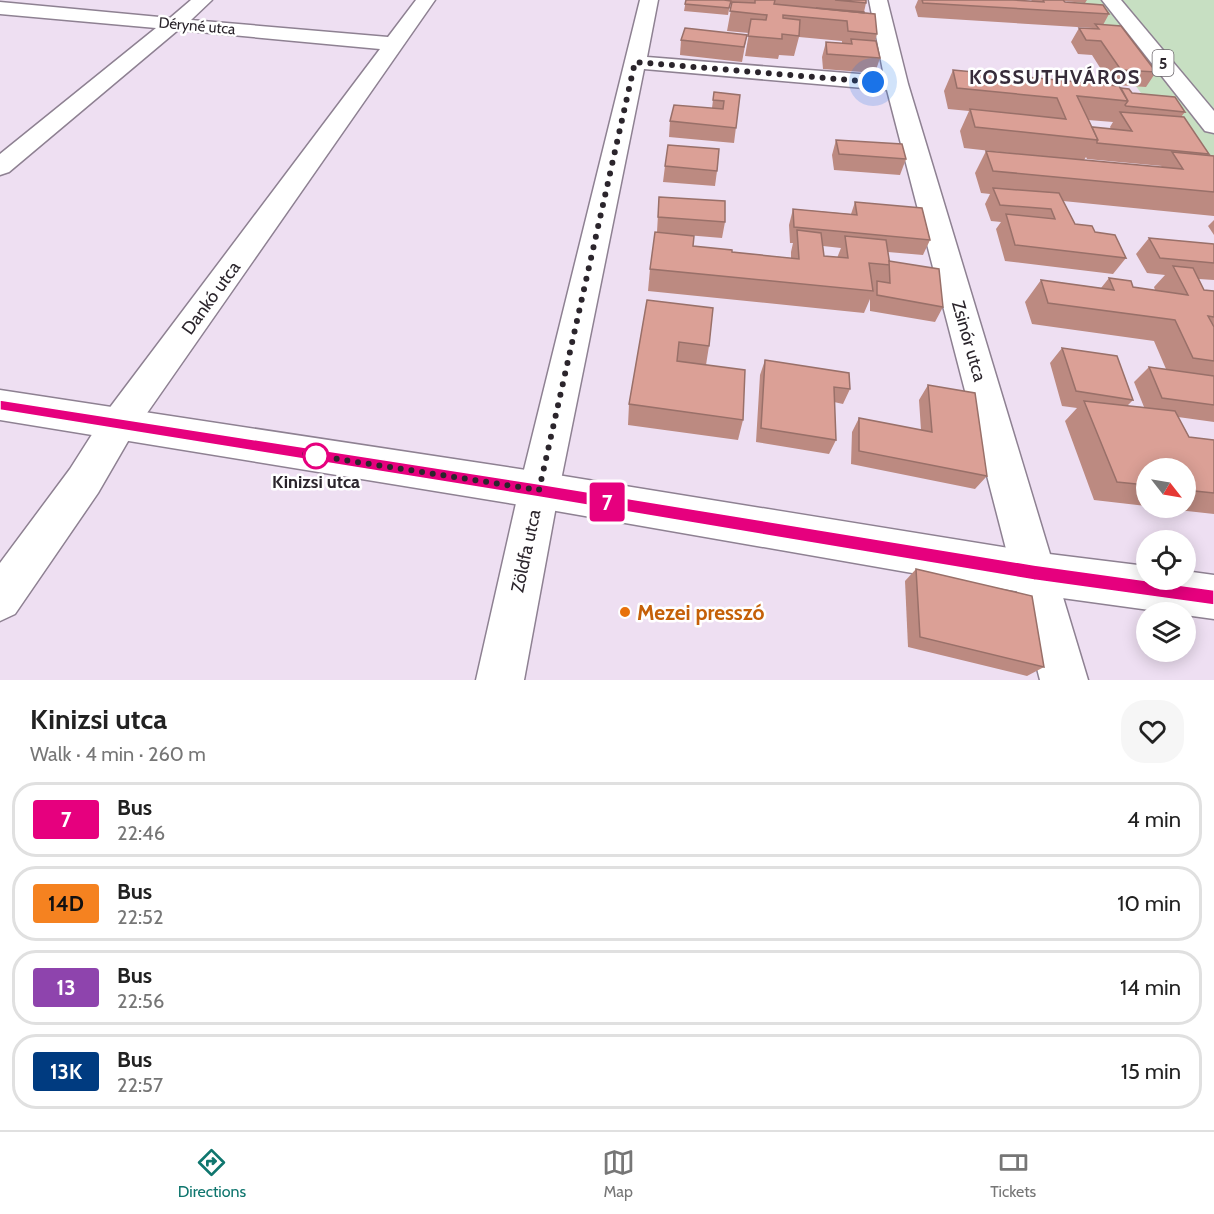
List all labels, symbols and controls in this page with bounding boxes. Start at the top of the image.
street label: Déryné utca [158,14,237,38]
road number: 5 [1152,50,1174,76]
district label: KOSSUTHVÁROS [969,65,1141,89]
your location [858,67,888,97]
street label: Dankó utca [177,257,245,339]
street label: Zsinór utca [947,298,991,384]
marker: Kinizsi utca [303,443,329,469]
north arrow [1136,458,1196,518]
map controls [1136,458,1196,662]
place label: Kinizsi utca [272,471,360,493]
line badge: 7 [588,482,626,522]
text: 7 [602,490,612,515]
street label: Zöldfa utca [506,507,546,594]
button: locate [1136,530,1196,590]
place label: Mezei presszó [637,600,764,625]
button: layers [1136,602,1196,662]
marker: Mezei presszó [618,605,632,619]
button: heart [1121,700,1184,763]
text: Kinizsi utca [30,702,167,736]
text: Walk · 4 min · 260 m [30,742,206,766]
text: Bus [117,794,152,821]
text: 4 min [1127,806,1181,833]
text: 7 [61,807,71,832]
text: 22:46 [117,821,165,845]
text: Bus [117,878,152,905]
text: 10 min [1117,890,1181,917]
text: 14D [48,891,84,916]
text: 22:52 [117,905,163,929]
text: Bus [117,962,152,989]
text: 14 min [1120,974,1181,1001]
text: 13 [56,975,76,1000]
text: 22:56 [117,989,164,1013]
text: Bus [117,1046,152,1073]
text: 15 min [1121,1058,1181,1085]
text: 13K [50,1059,82,1084]
text: 22:57 [117,1073,163,1097]
tab: Directions [178,1146,246,1201]
tab: Map [602,1146,635,1201]
tab: Tickets [990,1146,1036,1201]

